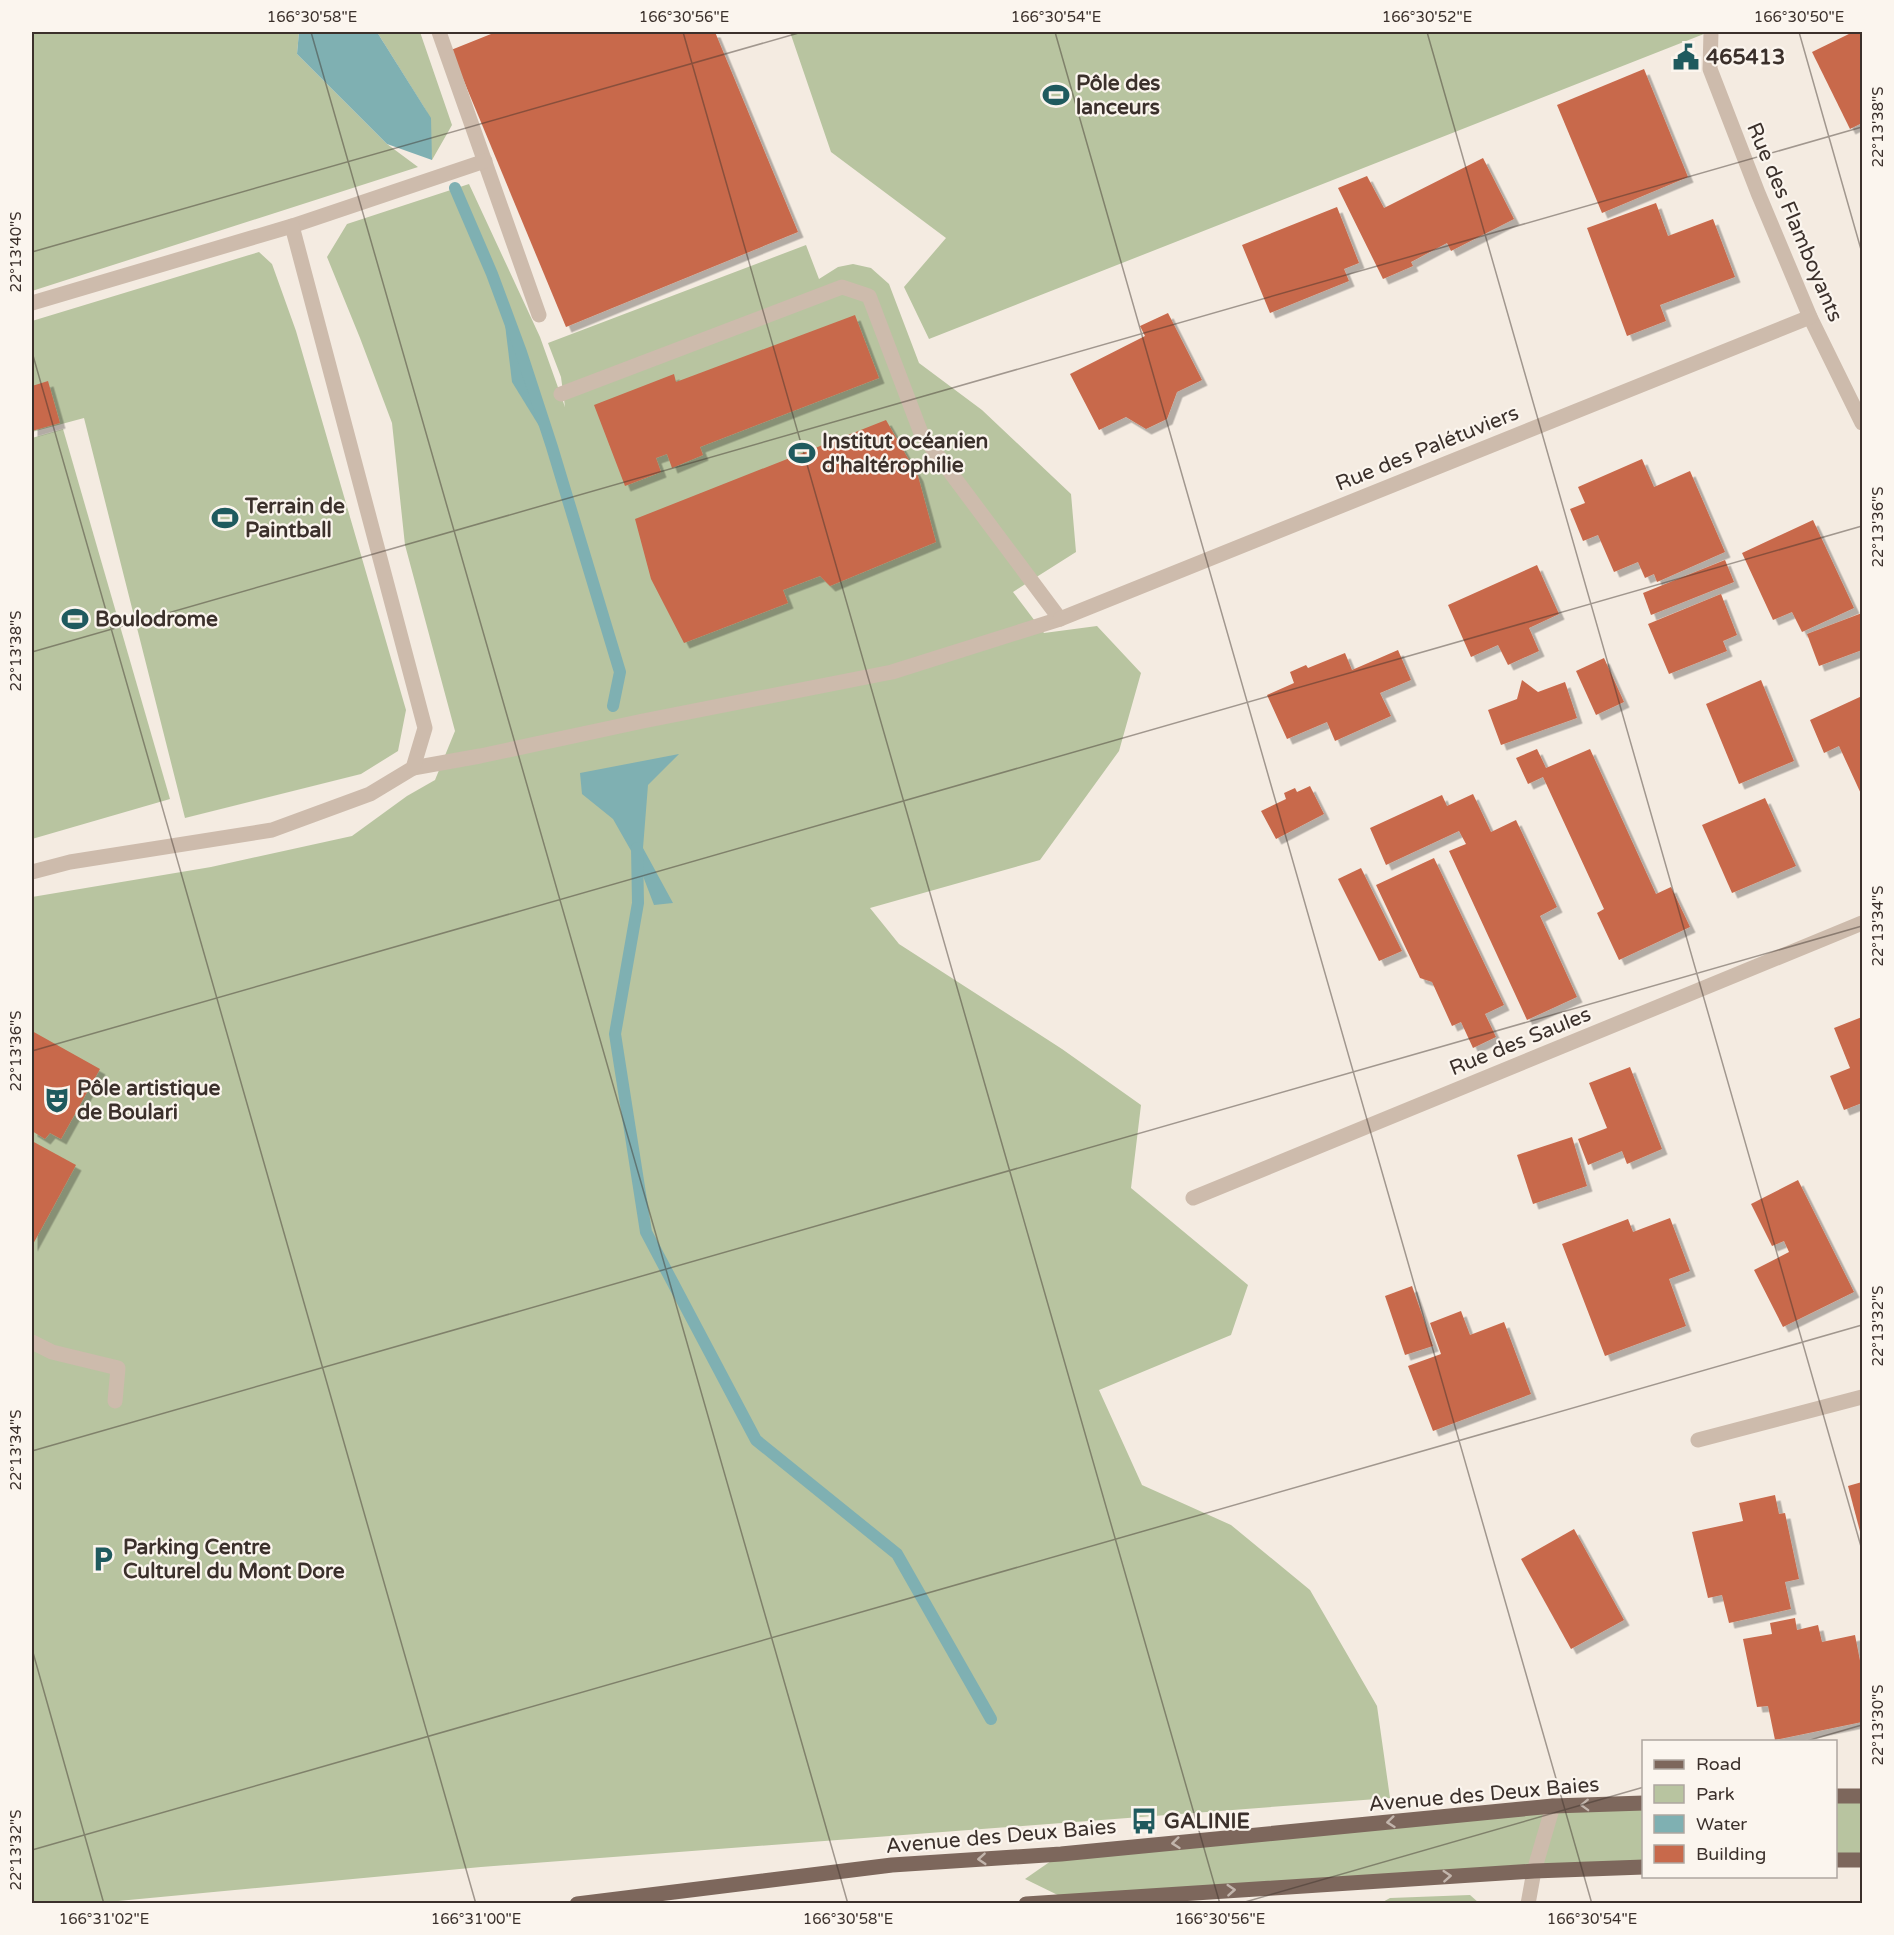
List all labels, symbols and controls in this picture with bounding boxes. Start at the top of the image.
text: 166°30'58"E [267,8,357,26]
text: 166°30'56"E [639,8,729,26]
text: 166°30'54"E [1011,8,1101,26]
text: 166°30'52"E [1382,8,1472,26]
text: 166°30'50"E [1754,8,1844,26]
public building icon: 465413 [1671,42,1701,72]
place label: 465413 [1706,45,1785,70]
place label: Pôle des lanceurs [1076,71,1160,120]
sports icon: Pôle des lanceurs [1041,80,1071,110]
text: 22°13'38"S [1869,87,1887,167]
street label: Rue des Flamboyants [1741,119,1848,326]
text: 22°13'40"S [7,212,25,292]
street label: Rue des Palétuviers [1332,400,1522,497]
place label: Institut océanien d'haltérophilie [822,429,988,478]
sports icon: Institut océanien d'haltérophilie [787,438,817,468]
text: 22°13'36"S [1869,487,1887,567]
place label: Terrain de Paintball [244,494,345,543]
sports icon: Terrain de Paintball [210,503,240,533]
sports icon: Boulodrome [60,604,90,634]
place label: Boulodrome [95,607,218,632]
text: 22°13'38"S [7,611,25,691]
text: 22°13'34"S [1869,886,1887,966]
street label: Rue des Saules [1446,1002,1595,1081]
text: 22°13'36"S [7,1011,25,1091]
place label: Pôle artistique de Boulari [77,1076,221,1125]
theatre icon: Pôle artistique de Boulari [42,1085,72,1115]
text: 22°13'32"S [1869,1286,1887,1366]
text: 22°13'34"S [7,1410,25,1490]
place label: Parking Centre Culturel du Mont Dore [123,1535,345,1584]
parking icon: Parking Centre Culturel du Mont Dore [88,1544,118,1574]
text: 22°13'30"S [1869,1685,1887,1765]
legend [1642,1740,1837,1878]
text: Road [1696,1753,1741,1775]
street label: Avenue des Deux Baies [1368,1772,1600,1817]
text: Park [1696,1783,1735,1805]
one-way arrow [1581,1799,1590,1811]
bus stop icon: GALINIE [1129,1806,1159,1836]
place label: GALINIE [1164,1809,1250,1834]
text: 22°13'32"S [7,1810,25,1890]
text: Water [1696,1813,1747,1835]
street label: Avenue des Deux Baies [885,1814,1117,1859]
one-way arrow [1386,1815,1395,1828]
one-way arrow [1171,1836,1180,1849]
text: Building [1696,1843,1766,1865]
one-way arrow [977,1853,986,1866]
one-way arrow [1442,1870,1451,1883]
one-way arrow [1227,1883,1236,1896]
text: 166°31'02"E [59,1910,149,1928]
text: 166°31'00"E [431,1910,521,1928]
text: 166°30'58"E [803,1910,893,1928]
text: 166°30'56"E [1175,1910,1265,1928]
text: 166°30'54"E [1547,1910,1637,1928]

